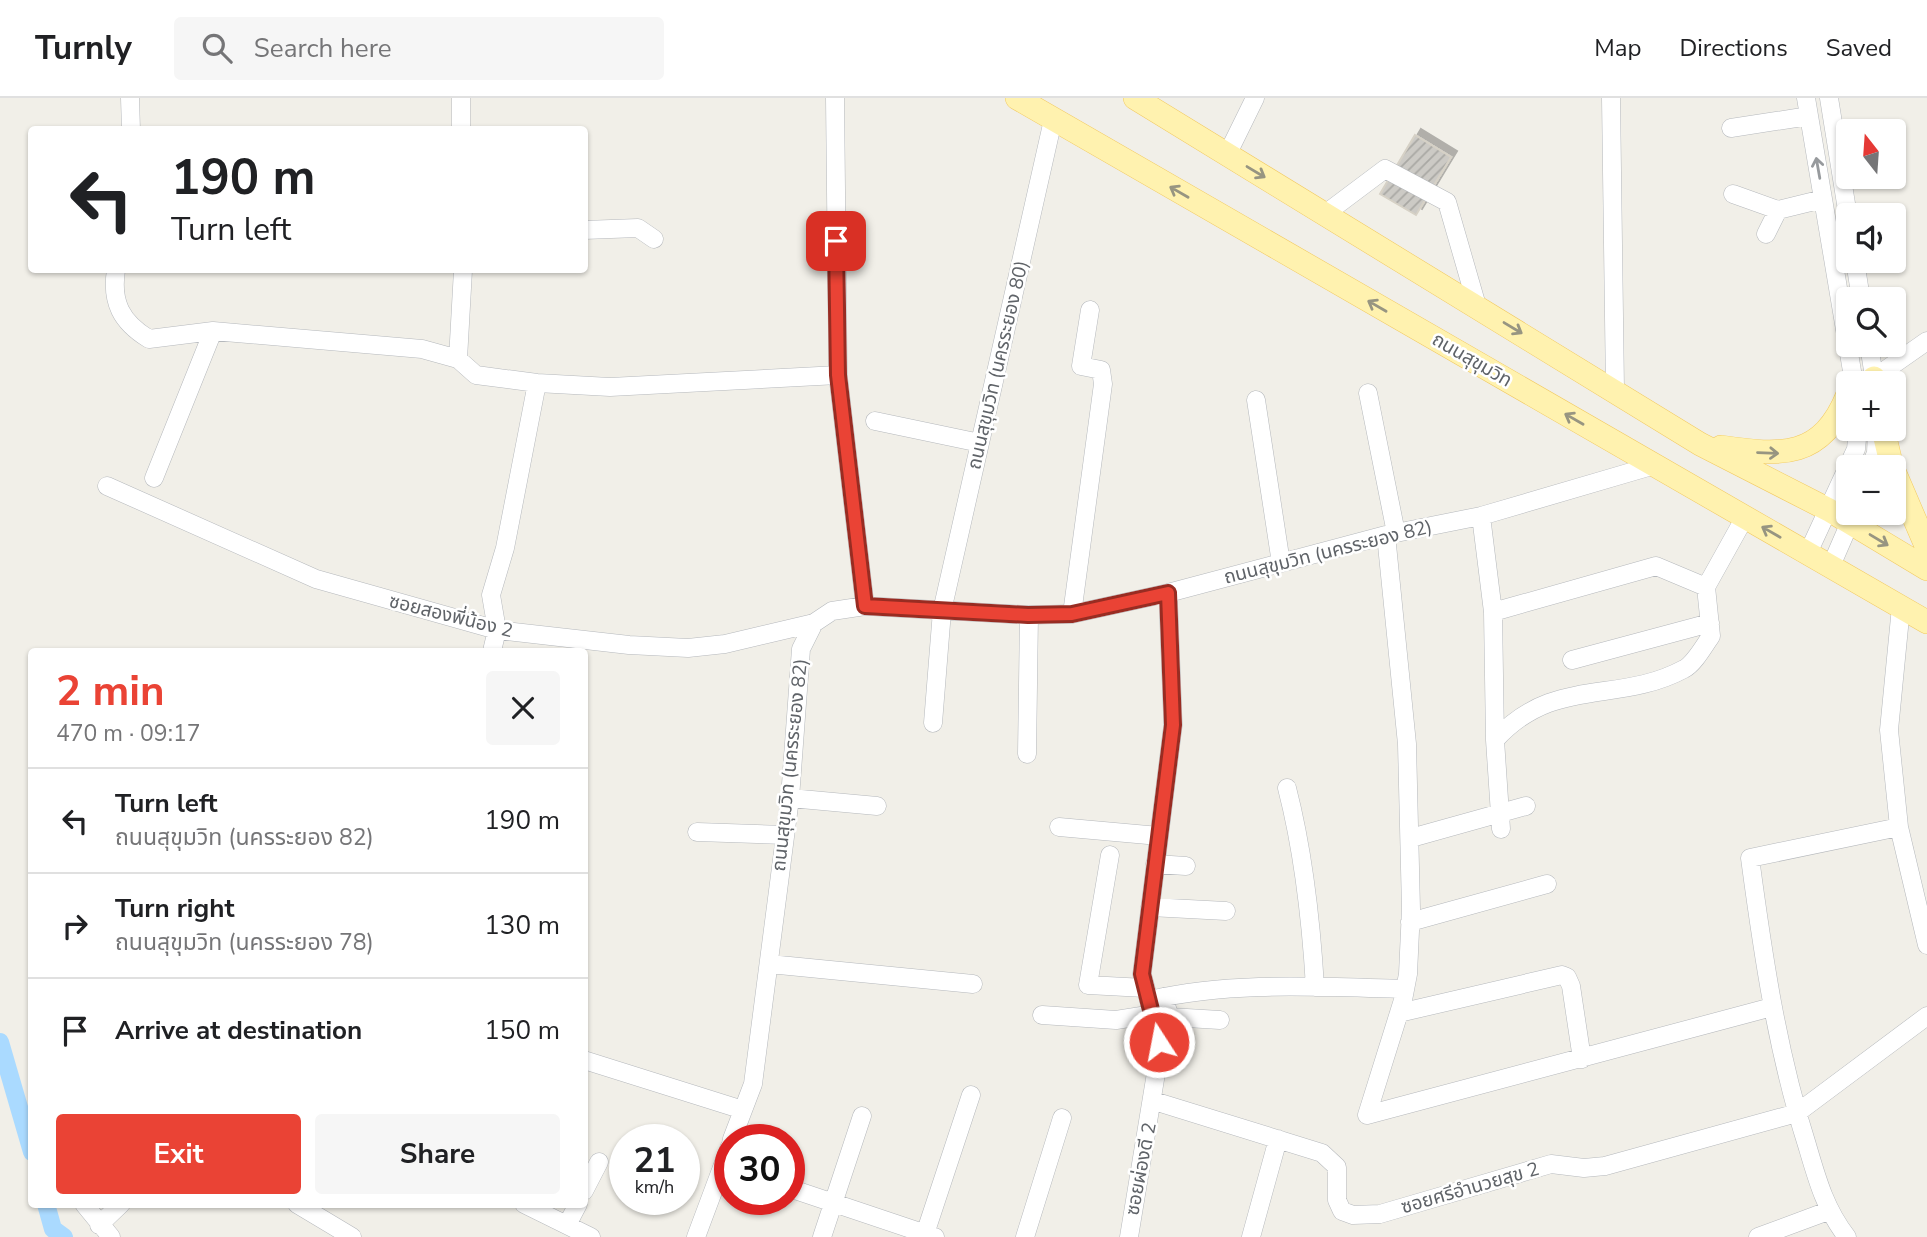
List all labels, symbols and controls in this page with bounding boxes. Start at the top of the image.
search box [174,17,664,80]
text: Turnly [35,26,132,71]
icon: search [198,29,236,67]
text: Search here [254,31,392,66]
text: Map [1594,32,1641,64]
text: Directions [1679,32,1788,64]
text: Saved [1826,32,1892,64]
north arrow [1836,119,1906,189]
map controls [1836,119,1906,525]
text: 190 m [171,144,315,211]
icon: left [56,154,147,245]
one-way arrow [1811,158,1824,180]
one-way arrow [1245,166,1265,180]
one-way arrow [1170,185,1190,199]
button: sound [1836,203,1906,273]
text: Turn left [171,208,291,251]
pin [806,211,866,271]
icon: arrive [817,222,855,260]
street label: ถนนสุขุมวิท (นครระยอง 80) [961,258,1035,472]
button: search [1836,287,1906,357]
one-way arrow [1367,298,1387,312]
one-way arrow [1503,322,1523,336]
street label: ถนนสุขุมวิท [1427,327,1517,393]
button: + [1836,371,1906,441]
one-way arrow [1564,412,1584,426]
one-way arrow [1756,446,1779,459]
button: − [1836,455,1906,525]
street label: ถนนสุขุมวิท (นครระยอง 82) [1221,514,1435,590]
one-way arrow [1762,525,1782,539]
one-way arrow [1869,534,1889,548]
street label: ซอยสองพี่น้อง 2 [386,587,516,644]
street label: ถนนสุขุมวิท (นครระยอง 82) [766,657,814,873]
text: 2 min [56,663,165,720]
button: close [486,671,560,745]
text: 470 m · 09:17 [56,718,201,749]
text: Turn left [115,786,218,821]
icon: left [56,802,94,840]
text: 190 m [484,803,560,838]
text: ถนนสุขุมวิท (นครระยอง 82) [115,822,374,853]
text: Turn right [115,891,234,926]
icon: right [56,907,94,945]
text: 130 m [484,908,560,943]
text: ถนนสุขุมวิท (นครระยอง 78) [115,927,374,958]
position arrow [1122,1005,1196,1079]
icon: arrive [56,1012,94,1050]
text: Arrive at destination [115,1013,362,1048]
text: 150 m [484,1013,560,1048]
button: Exit [56,1114,301,1194]
button: Share [315,1114,560,1194]
street label: ซอยผ่องดี 2 [1119,1120,1163,1218]
speed limit sign: 30 [714,1124,805,1215]
text: 21 [633,1137,676,1184]
street label: ซอยศรีอำนวยสุข 2 [1398,1156,1542,1220]
text: km/h [635,1175,674,1199]

